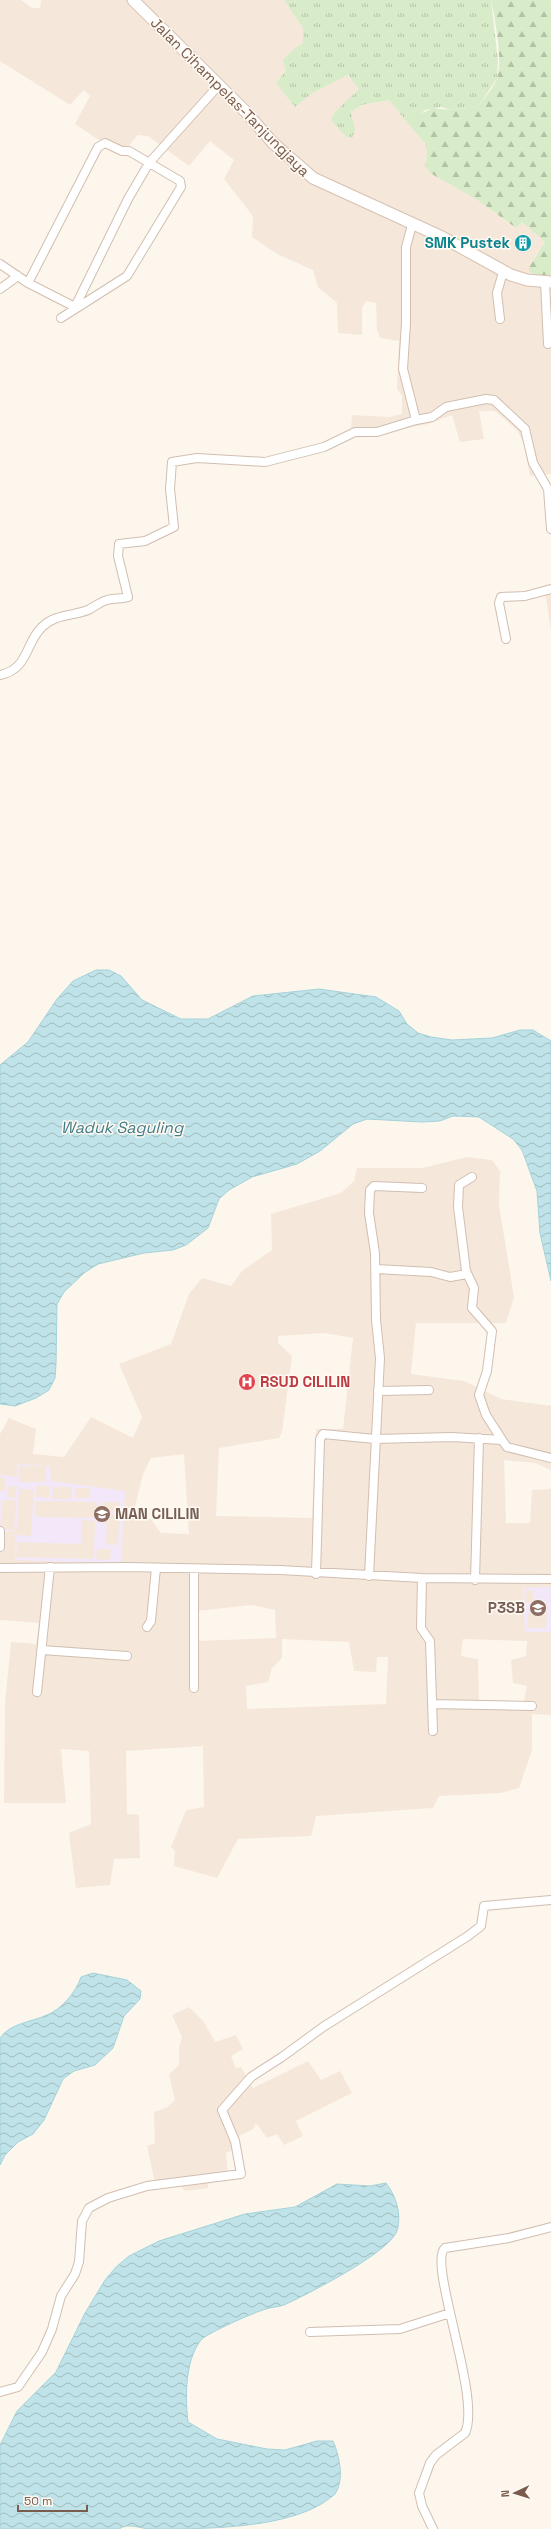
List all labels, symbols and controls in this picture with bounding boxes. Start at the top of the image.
street label: Jalan Cihampelas-Tanjungjaya [147,13,314,181]
place label: SMK Pustek [425,233,511,252]
building icon: SMK Pustek [513,233,533,253]
water label: Waduk Saguling [61,1117,184,1138]
hospital icon: RSUD CILILIN [237,1372,257,1392]
place label: RSUD CILILIN [260,1372,350,1391]
school or university icon: MAN CILILIN [92,1504,112,1524]
place label: MAN CILILIN [115,1504,199,1523]
place label: P3SB [488,1598,525,1617]
school or university icon: P3SB [528,1598,548,1618]
north arrow [495,2473,535,2513]
scale bar [18,2487,87,2513]
text: N [498,2490,512,2498]
text: 50 m [24,2493,52,2509]

